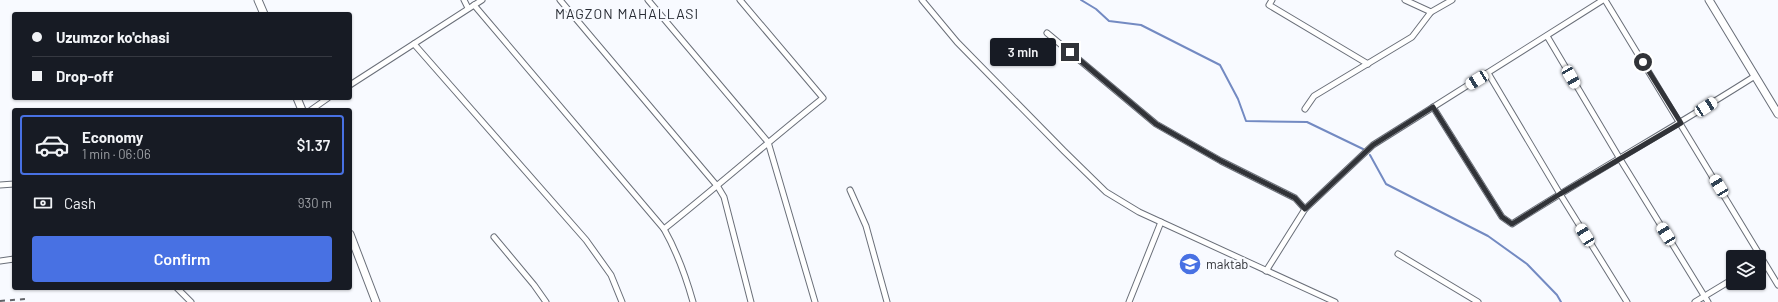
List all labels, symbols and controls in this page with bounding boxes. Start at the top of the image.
district label: MAGZON MAHALLASI [555,5,699,22]
text: Uzumzor ko'chasi [56,28,170,46]
callout: 3 min [990,38,1056,66]
route end [1061,43,1079,61]
text: 3 min [1008,44,1038,60]
route start [1634,53,1652,71]
car [1560,64,1582,90]
text: Drop-off [56,67,114,85]
car [1464,69,1490,91]
car [1693,95,1719,119]
icon: car [34,127,70,163]
text: Economy [82,128,143,146]
text: $1.37 [297,136,330,154]
text: 1 min · 06:06 [82,146,151,162]
car [1708,173,1730,199]
icon: cash [32,192,54,214]
text: Cash [64,194,96,212]
text: 930 m [298,195,332,211]
car [1655,221,1677,247]
car [1574,222,1596,248]
button: Confirm [32,236,332,282]
map controls [1726,250,1766,290]
button: layers [1726,250,1766,290]
school or university icon: maktab [1177,251,1203,277]
place label: maktab [1206,256,1248,272]

